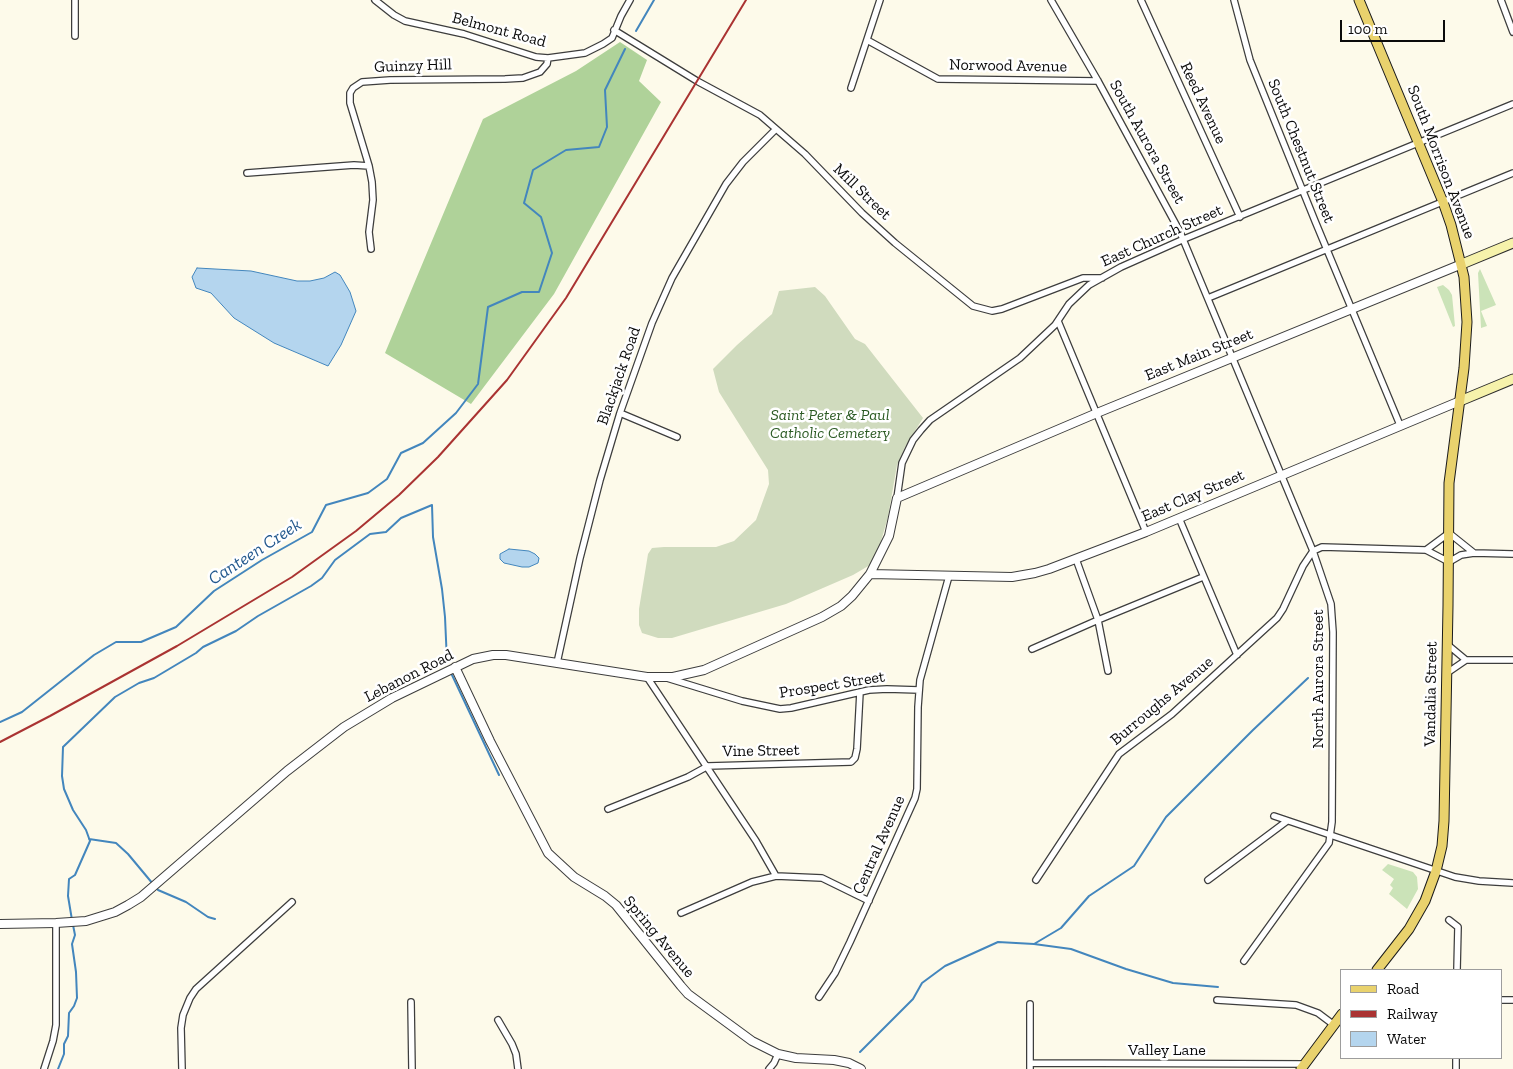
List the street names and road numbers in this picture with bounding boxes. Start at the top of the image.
street label: Belmont Road [450,8,548,52]
street label: Guinzy Hill [374,55,452,77]
street label: Norwood Avenue [949,55,1067,77]
street label: Reed Avenue [1176,59,1230,147]
street label: South Chestnut Street [1263,76,1339,226]
street label: South Aurora Street [1105,77,1189,207]
street label: South Morrison Avenue [1403,83,1479,241]
street label: Mill Street [829,160,895,224]
street label: East Church Street [1098,201,1226,271]
street label: Blackjack Road [593,324,645,428]
street label: East Main Street [1142,325,1256,385]
street label: East Clay Street [1139,466,1247,526]
street label: North Aurora Street [1308,609,1328,749]
street label: Vandalia Street [1420,641,1442,747]
street label: Lebanon Road [361,645,457,707]
street label: Burroughs Avenue [1107,652,1217,750]
street label: Prospect Street [778,667,886,703]
street label: Vine Street [722,741,800,761]
street label: Central Avenue [849,793,909,897]
street label: Spring Avenue [619,892,699,982]
street label: Valley Lane [1128,1040,1206,1060]

